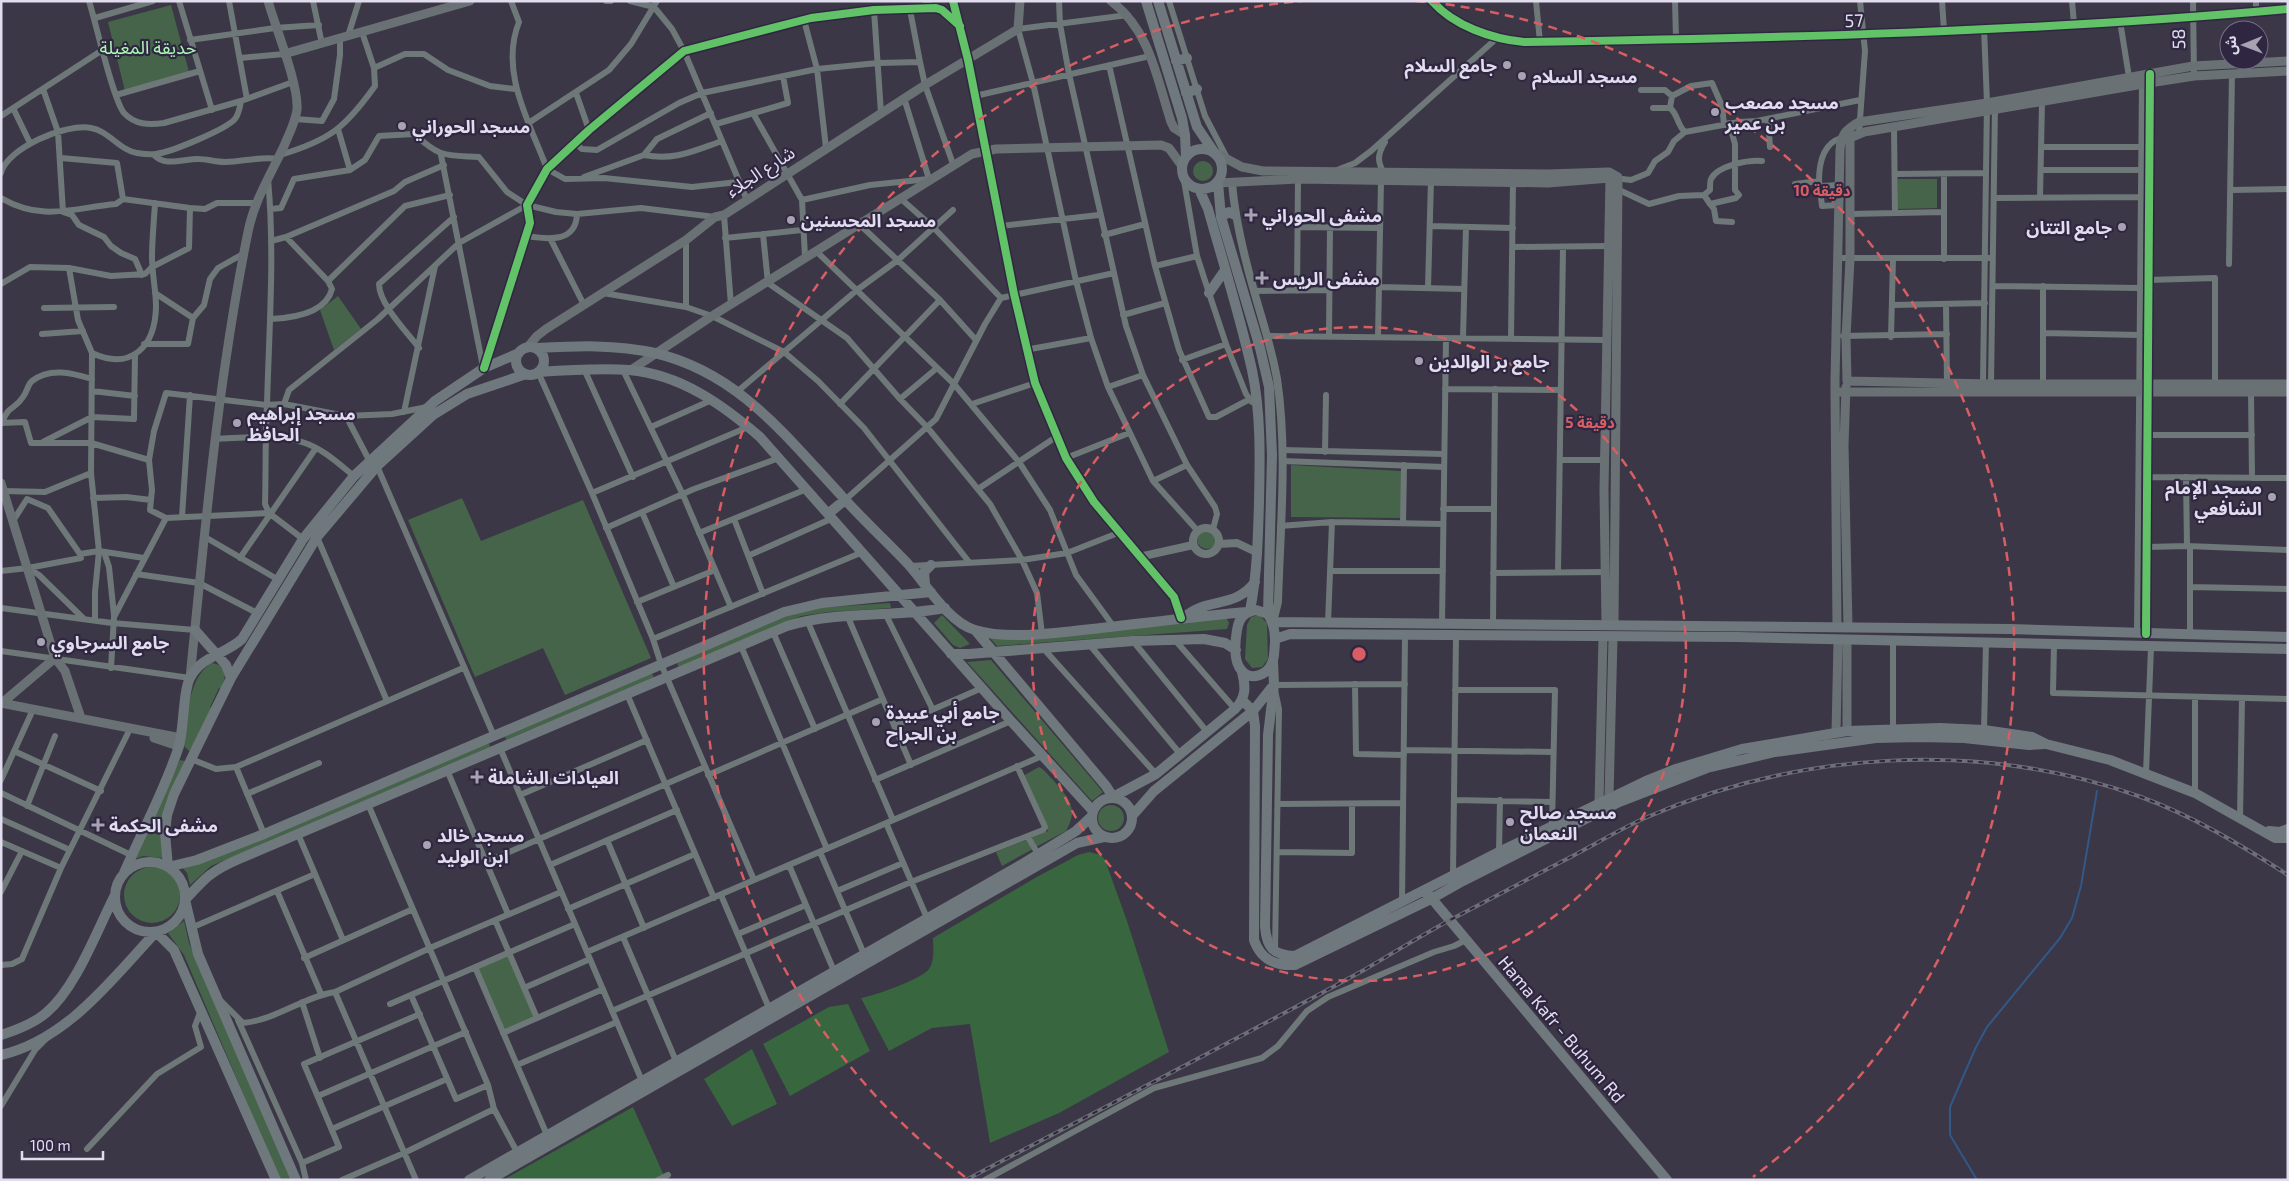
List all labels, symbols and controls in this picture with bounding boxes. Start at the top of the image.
street label: 57 [1844,9,1864,31]
north arrow [2219,20,2269,70]
street label: 58 [2167,29,2189,49]
text: ش [2222,35,2239,55]
park label: حديقة المغيلة [100,36,196,58]
place label: جامع السلام [1405,54,1497,79]
marker: جامع السلام [1501,59,1513,71]
place label: مسجد السلام [1532,65,1637,90]
marker: مسجد السلام [1516,70,1528,82]
place label: مسجد مصعب بن عمير [1724,91,1839,135]
marker: مسجد مصعب بن عمير [1709,106,1721,118]
place label: مسجد الحوراني [412,115,530,141]
marker: مسجد الحوراني [396,120,408,132]
street label: شارع الجلاء [721,141,801,205]
text: 10 دقيقة [1794,181,1851,199]
place label: مشفى الحوراني [1262,204,1382,230]
marker: مشفى الحوراني [1244,208,1258,222]
place label: مسجد المحسنين [801,209,936,231]
marker: مسجد المحسنين [785,214,797,226]
place label: جامع التتان [2026,216,2112,241]
marker: جامع التتان [2116,221,2128,233]
place label: مشفى الريس [1273,267,1380,290]
marker: مشفى الريس [1255,271,1269,285]
place label: جامع بر الوالدين [1429,350,1550,375]
marker: جامع بر الوالدين [1413,355,1425,367]
place label: مسجد إبراهيم الحافظ [247,402,356,445]
text: 5 دقيقة [1565,413,1615,431]
marker: مسجد إبراهيم الحافظ [231,417,243,429]
place label: مسجد الإمام الشافعي [2165,476,2262,523]
marker: مسجد الإمام الشافعي [2266,491,2278,503]
place label: جامع السرجاوي [51,631,169,657]
marker: جامع السرجاوي [35,636,47,648]
centre of rings [1350,645,1368,663]
place label: جامع أبي عبيدة بن الجراح [886,700,1000,747]
marker: جامع أبي عبيدة بن الجراح [870,716,882,728]
place label: العيادات الشاملة [488,766,619,788]
marker: العيادات الشاملة [470,770,484,784]
place label: مسجد صالح النعمان [1520,801,1617,844]
place label: مشفى الحكمة [109,814,218,836]
marker: مسجد صالح النعمان [1504,816,1516,828]
marker: مشفى الحكمة [91,818,105,832]
place label: مسجد خالد ابن الوليد [437,824,524,867]
marker: مسجد خالد ابن الوليد [421,839,433,851]
street label: Hama Kafr - Buhum Rd [1494,951,1630,1107]
scale bar [22,1128,104,1160]
text: 100 m [30,1136,71,1154]

